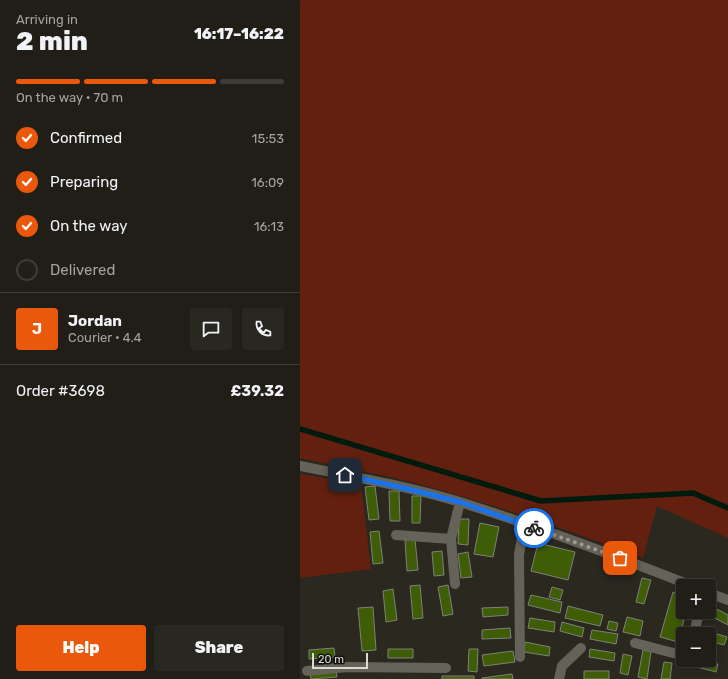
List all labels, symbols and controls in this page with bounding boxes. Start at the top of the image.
text: Arriving in [16,12,78,27]
text: 16:17–16:22 [194,25,284,43]
text: 2 min [16,26,88,57]
text: On the way · 70 m [16,90,123,105]
icon: check [16,127,38,149]
text: Confirmed [50,129,122,147]
text: 15:53 [252,131,284,146]
icon: check [16,171,38,193]
text: Preparing [50,173,118,191]
text: 16:09 [251,175,284,190]
icon: check [16,215,38,237]
text: On the way [50,217,128,235]
text: 16:13 [254,219,284,234]
text: Delivered [50,261,115,279]
button: chat [190,308,232,350]
button: phone [242,308,284,350]
text: Jordan [68,312,122,330]
text: J [32,320,42,338]
text: Courier · 4.4 [68,330,142,345]
text: Order #3698 [16,382,105,400]
text: £39.32 [231,382,284,400]
pin [328,458,362,492]
icon: home [334,464,356,486]
courier [514,508,554,548]
icon: bike [523,517,545,539]
pin [603,541,637,575]
icon: bag [609,547,631,569]
map controls [676,579,716,667]
button: + [676,579,716,619]
button: Help [16,625,146,671]
button: Share [154,625,284,671]
button: − [676,627,716,667]
scale bar [312,651,368,670]
text: 20 m [318,653,344,666]

